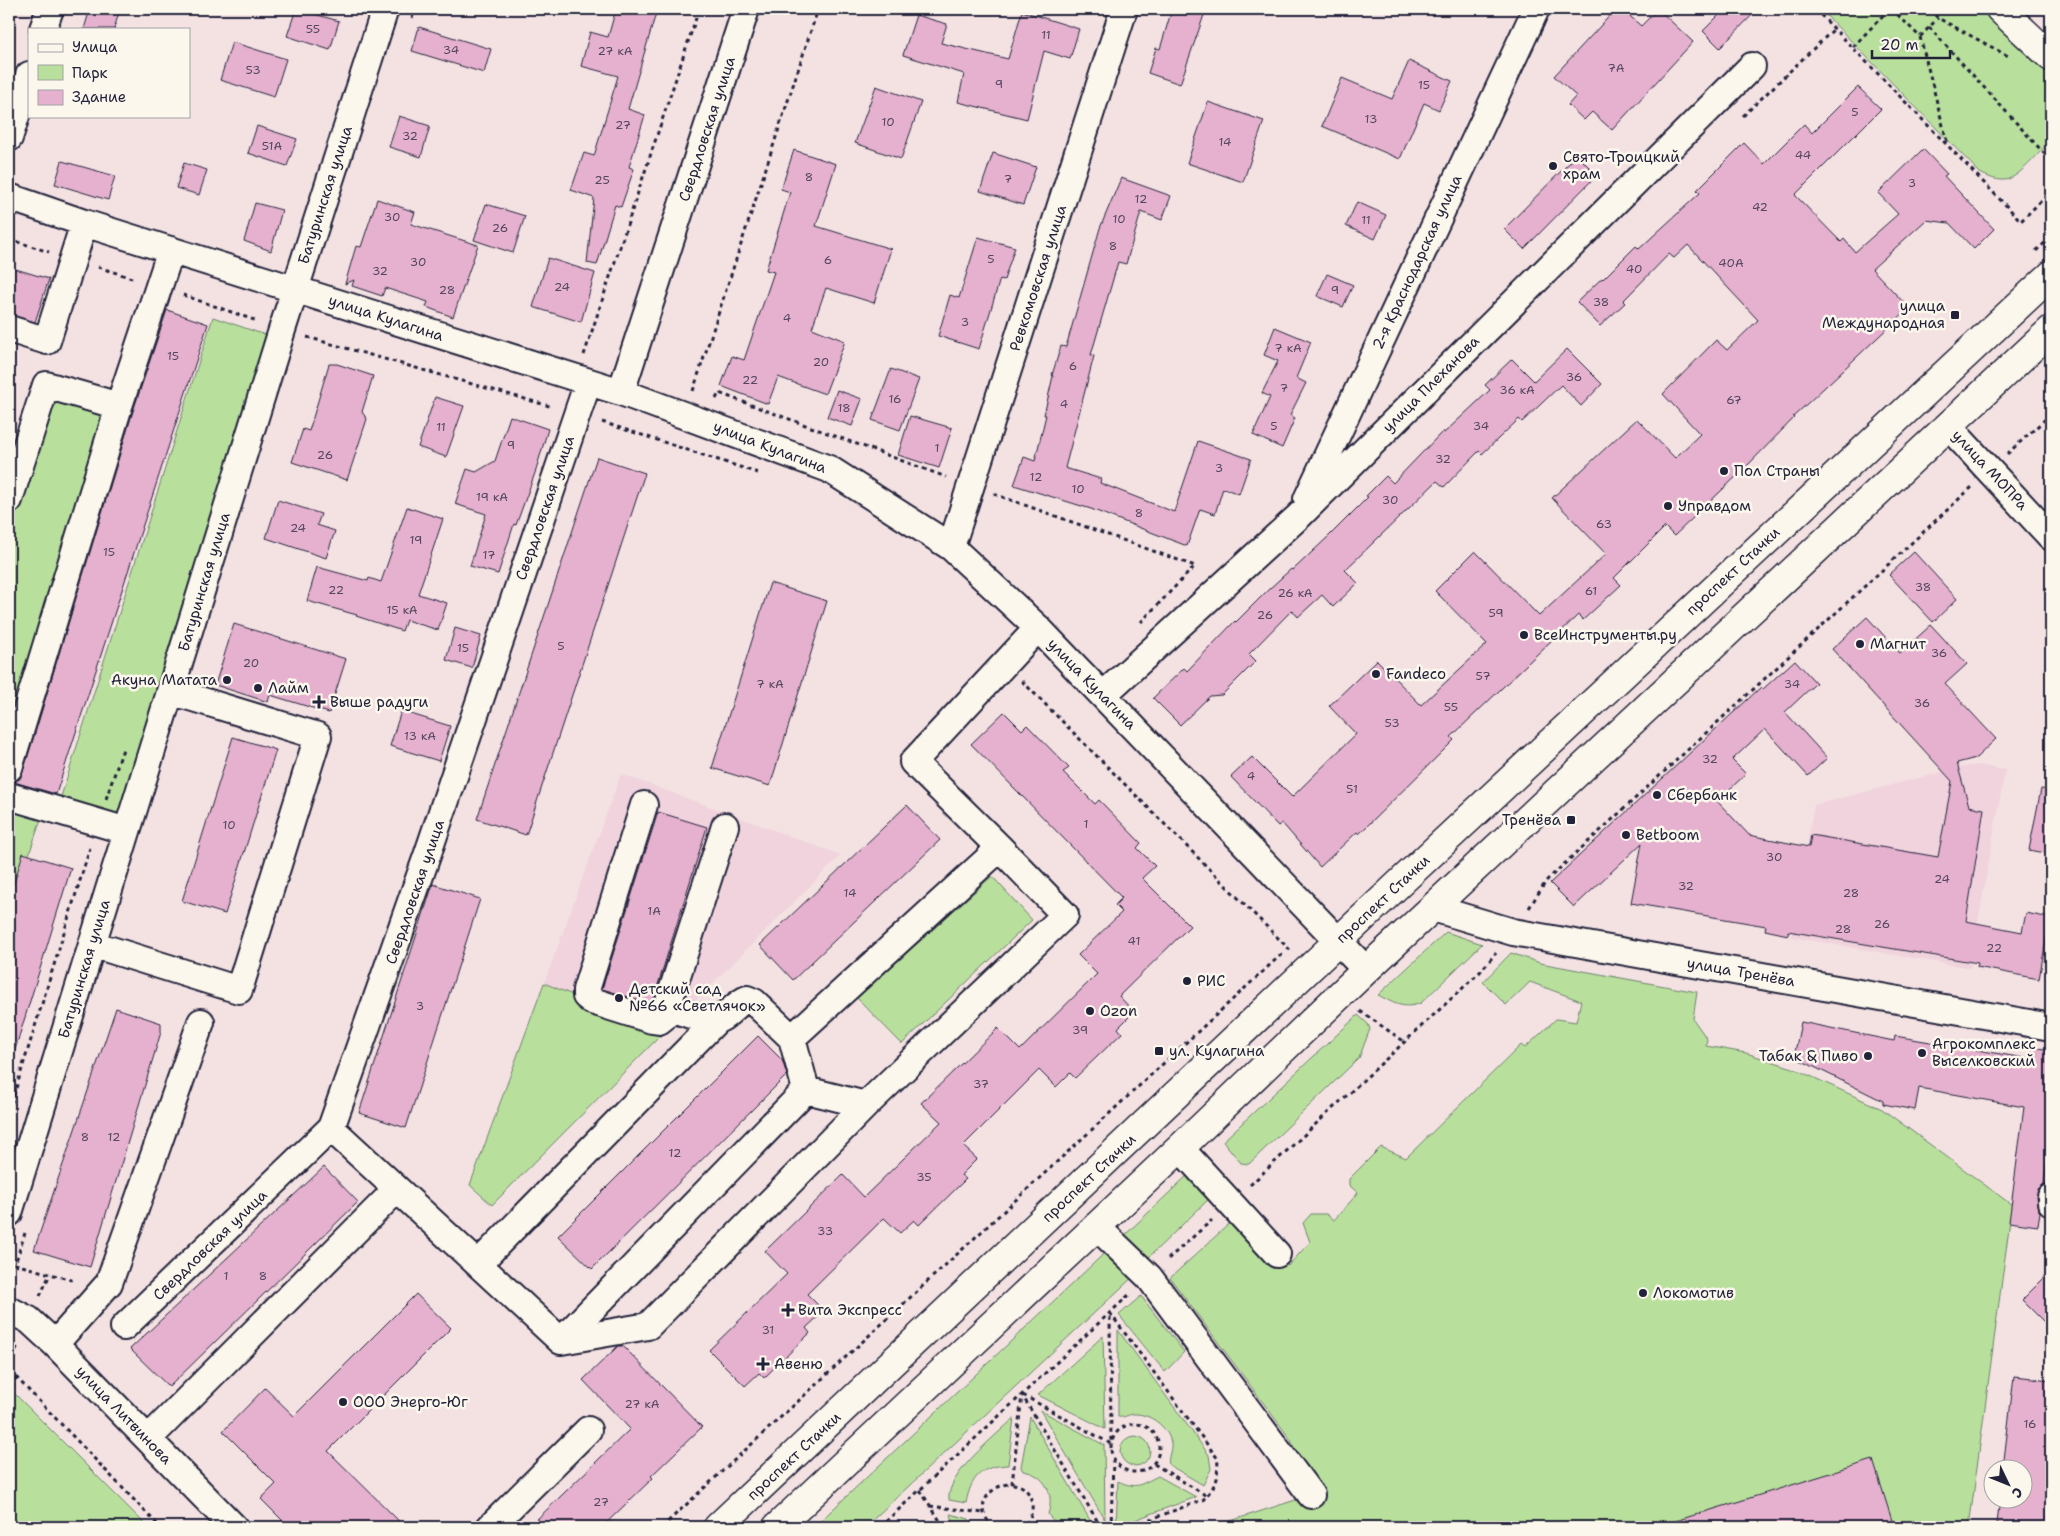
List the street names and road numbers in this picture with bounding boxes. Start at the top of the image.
street label: Свердловская улица [674,53,740,204]
street label: Батуринская улица [293,123,357,267]
street label: 2-я Краснодарская улица [1368,171,1467,353]
street label: Ревкомовская улица [1005,202,1071,354]
street label: улица Кулагина [326,290,447,346]
street label: улица Плеханова [1378,331,1484,437]
street label: улица Кулагина [711,416,830,478]
street label: улица МОПРа [1948,426,2033,515]
street label: Свердловская улица [511,433,579,583]
street label: Батуринская улица [173,509,235,654]
street label: проспект Стачки [1682,522,1784,620]
street label: улица Кулагина [1043,634,1141,734]
street label: Свердловская улица [381,817,449,967]
street label: проспект Стачки [1332,850,1434,948]
street label: Батуринская улица [53,896,115,1041]
street label: улица Тренёва [1685,953,1797,991]
street label: проспект Стачки [1038,1129,1140,1227]
street label: Свердловская улица [149,1185,272,1305]
street label: улица Литвинова [72,1361,177,1469]
street label: проспект Стачки [743,1407,845,1505]

